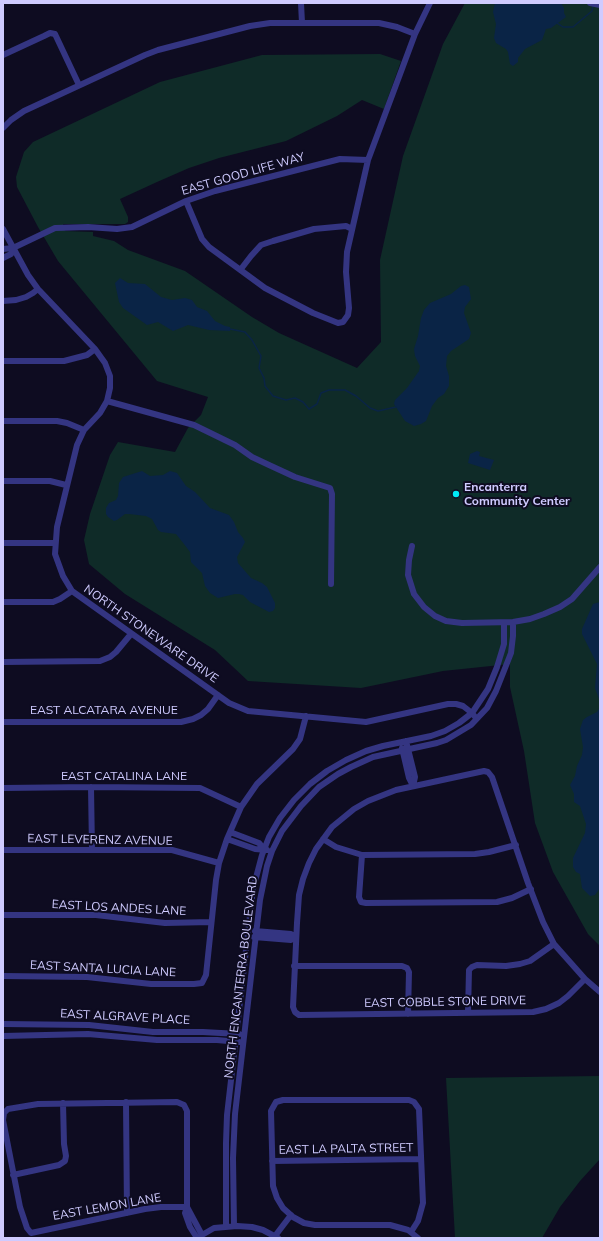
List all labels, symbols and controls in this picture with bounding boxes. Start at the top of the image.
street label: EAST GOOD LIFE WAY [180,150,306,198]
place label: Encanterra Community Center [464,480,570,508]
marker: Encanterra Community Center [451,489,461,499]
street label: NORTH STONEWARE DRIVE [81,582,221,686]
street label: EAST ALCATARA AVENUE [30,703,178,717]
street label: EAST CATALINA LANE [61,769,187,783]
street label: EAST LEVERENZ AVENUE [27,832,173,848]
street label: NORTH ENCANTERRA BOULEVARD [221,875,261,1079]
street label: EAST LOS ANDES LANE [51,897,187,919]
street label: EAST SANTA LUCIA LANE [30,958,176,980]
street label: EAST COBBLE STONE DRIVE [364,993,526,1011]
street label: EAST ALGRAVE PLACE [60,1006,190,1028]
street label: EAST LA PALTA STREET [279,1141,413,1157]
street label: EAST LEMON LANE [52,1190,162,1224]

